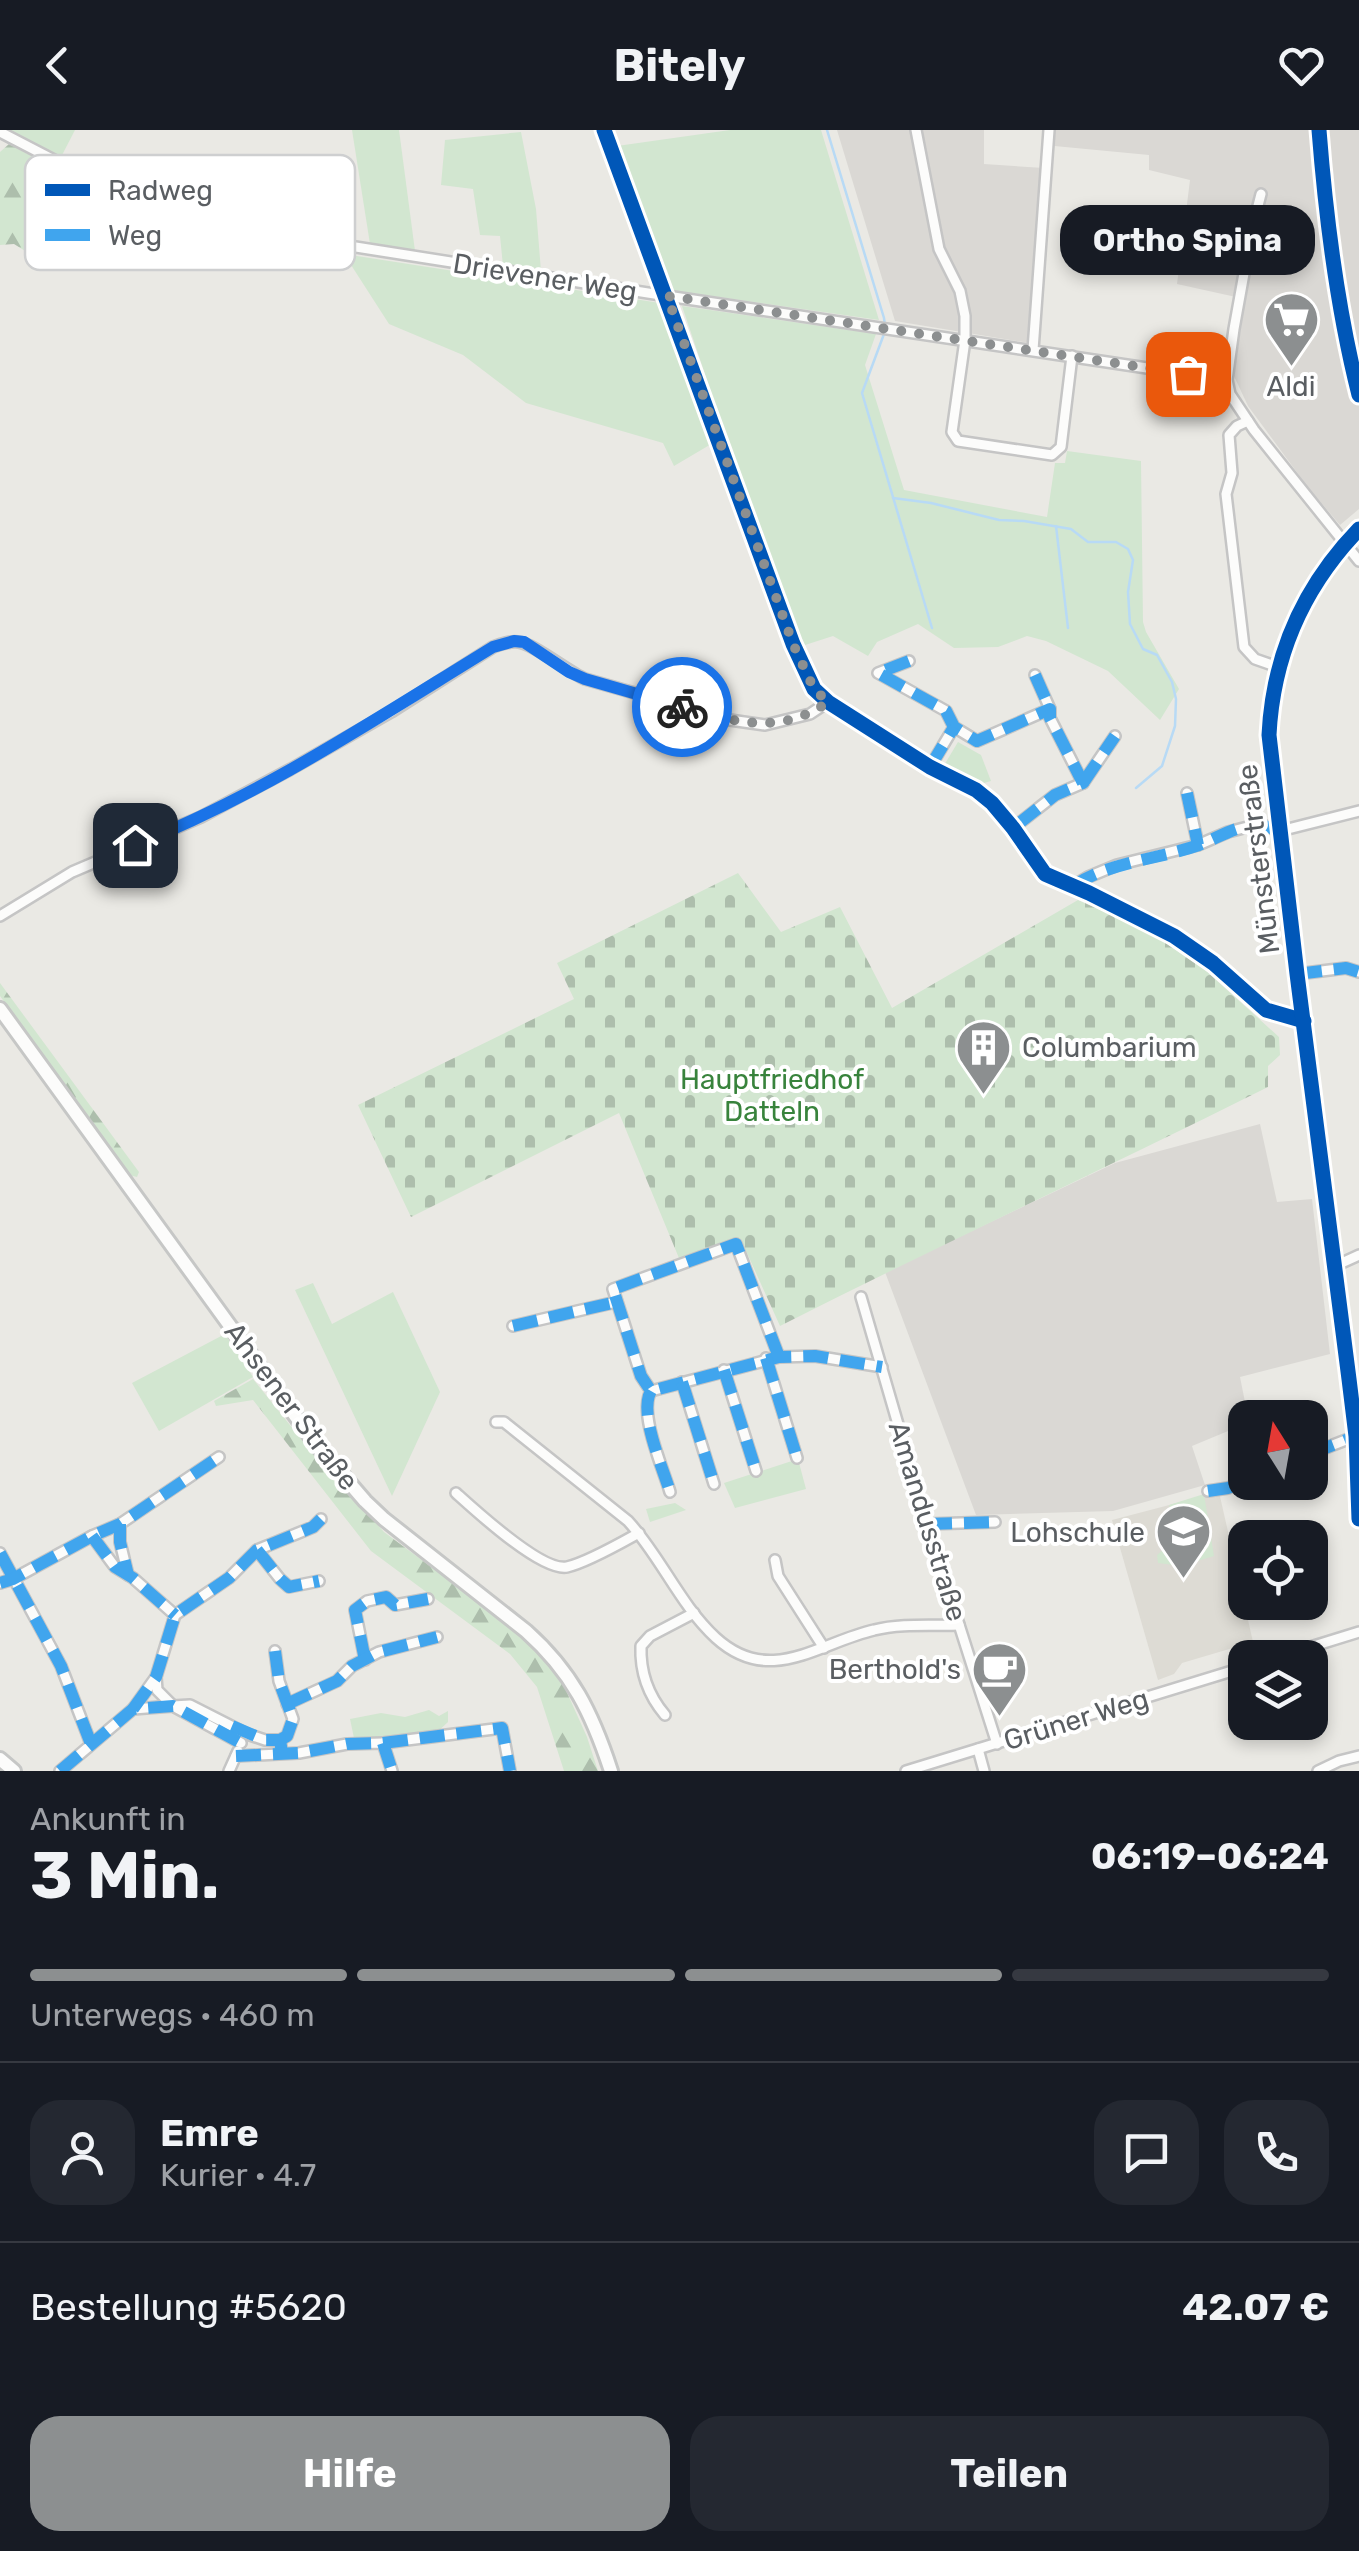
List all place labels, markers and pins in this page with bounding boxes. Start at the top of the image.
callout: Ortho Spina [1060,204,1316,274]
supermarket icon: Aldi [1261,290,1321,369]
pin [1146,332,1231,417]
place label: Aldi [1266,370,1316,403]
pin [93,803,178,888]
building icon: Columbarium [953,1017,1013,1096]
place label: Columbarium [1022,1031,1197,1064]
school or university icon: Lohschule [1154,1502,1214,1581]
place label: Lohschule [1010,1516,1145,1549]
cafe icon: Berthold's [970,1639,1030,1718]
place label: Berthold's [829,1653,961,1686]

